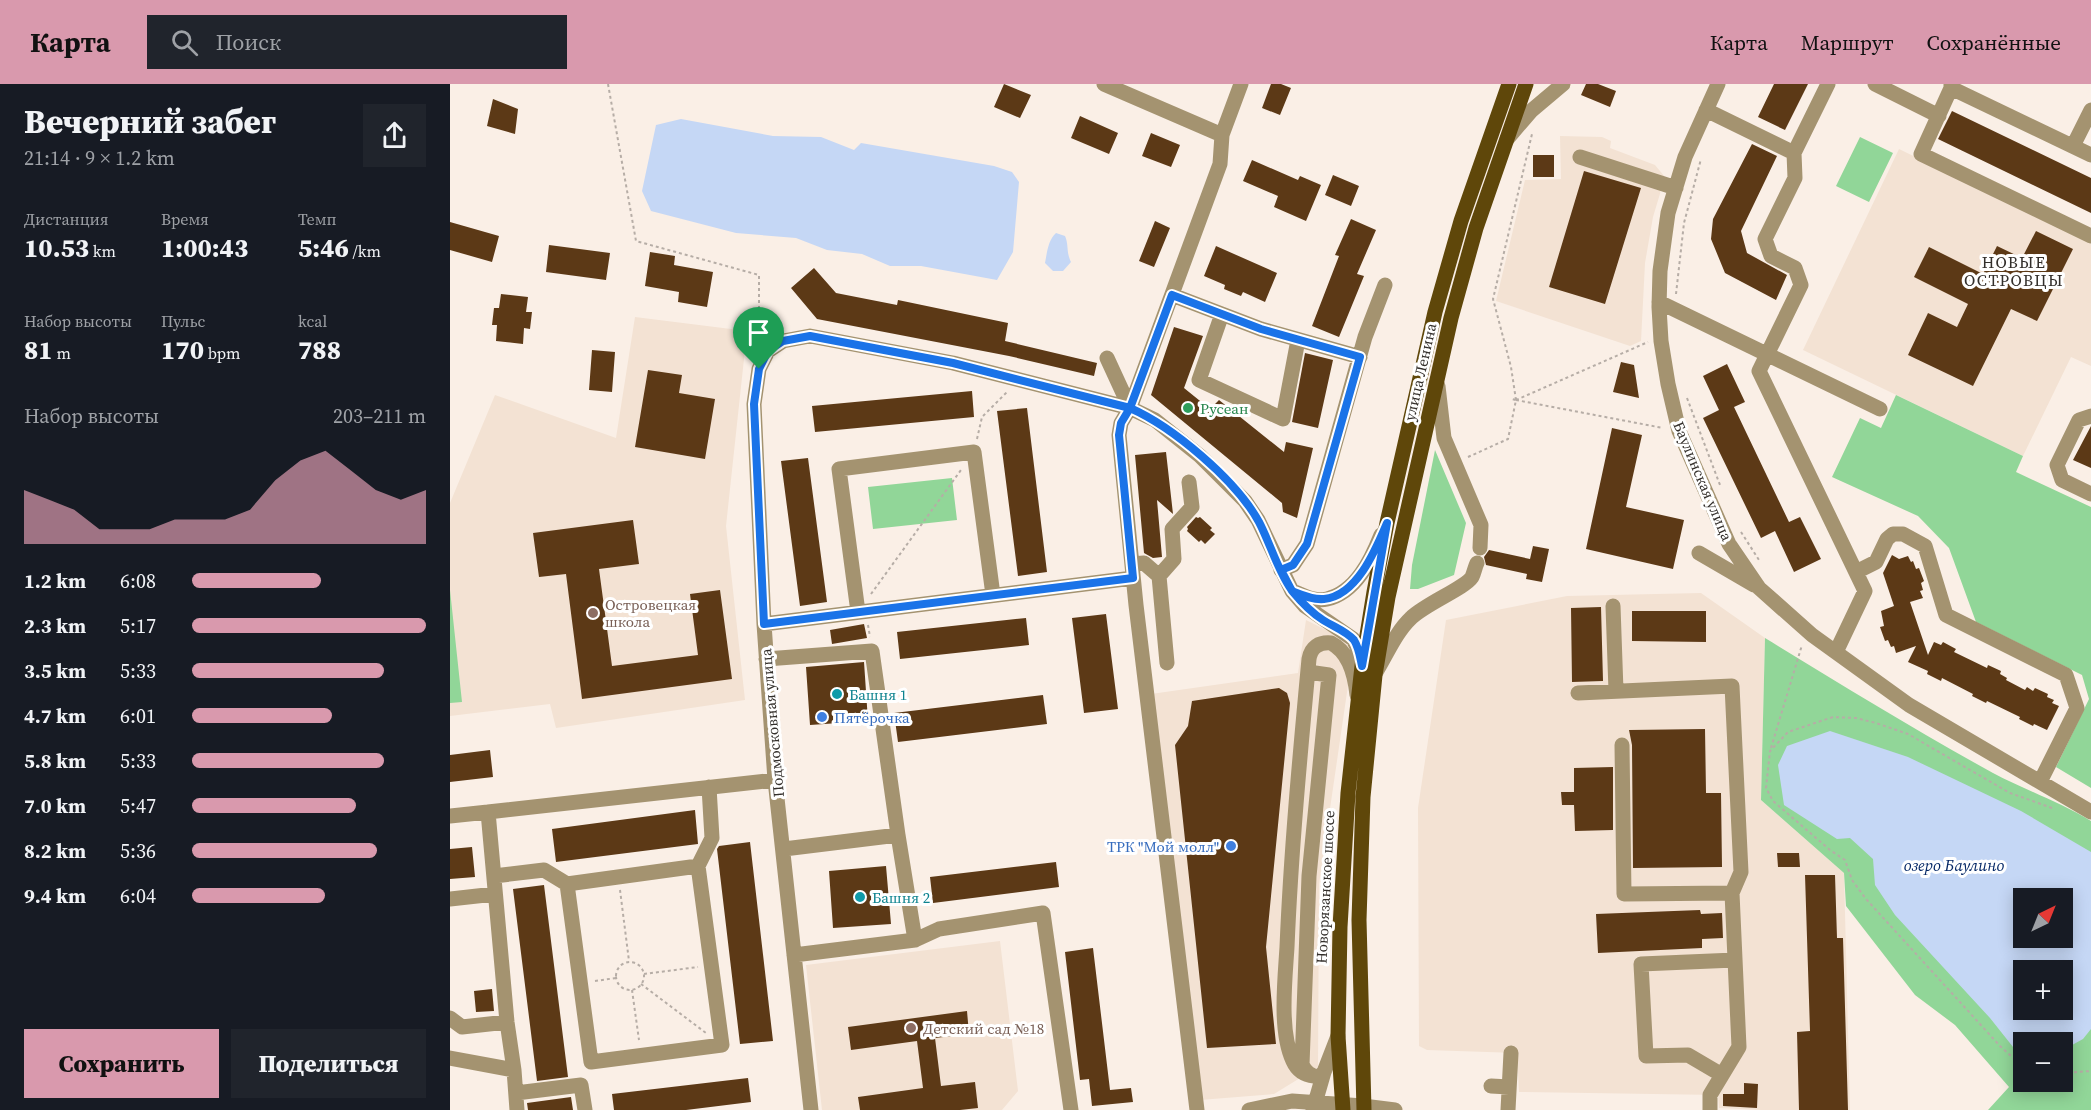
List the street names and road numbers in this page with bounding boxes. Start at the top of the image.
street label: улица Ленина [1399,321,1442,423]
street label: Баулинская улица [1668,418,1738,544]
street label: Подмосковная улица [755,647,789,798]
street label: Новорязанское шоссе [1310,809,1340,964]

